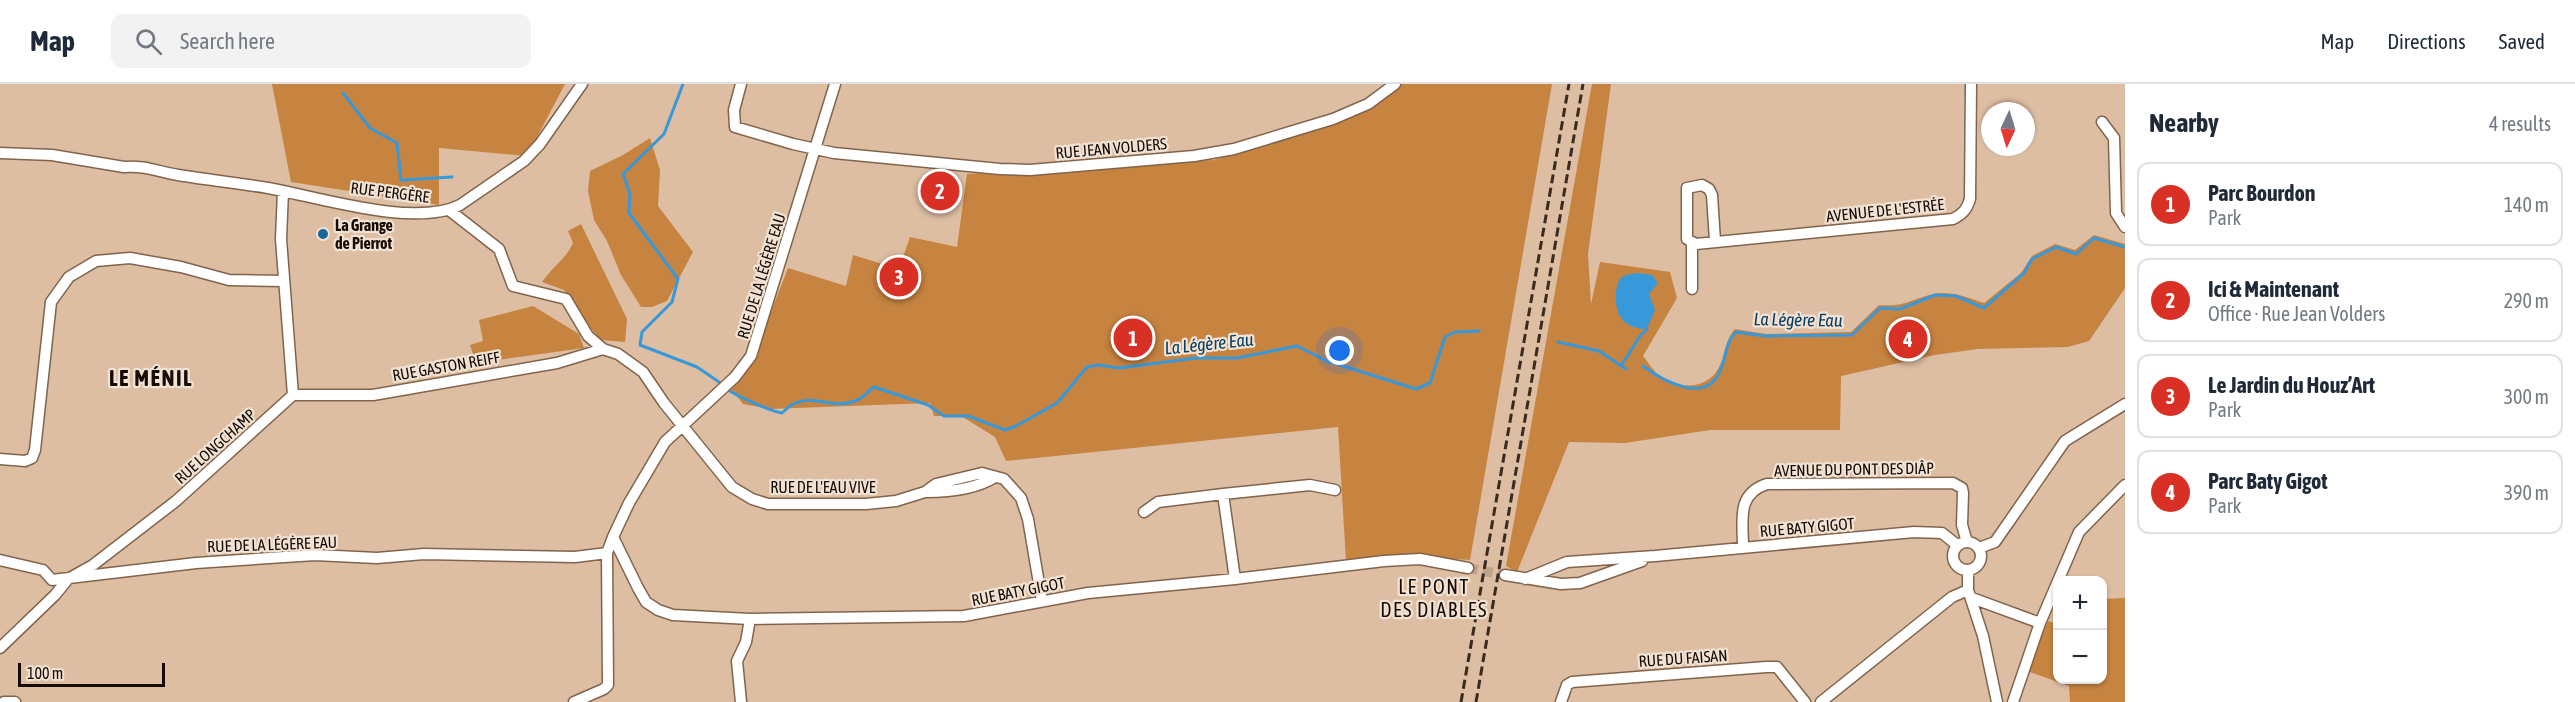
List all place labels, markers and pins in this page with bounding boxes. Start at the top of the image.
pin: 2 [920,168,960,214]
place label: La Grange de Pierrot [335,216,393,252]
marker: La Grange de Pierrot [316,227,330,241]
pin: 3 [880,254,918,300]
pin: 1 [1114,316,1152,360]
pin: 4 [1888,316,1928,362]

